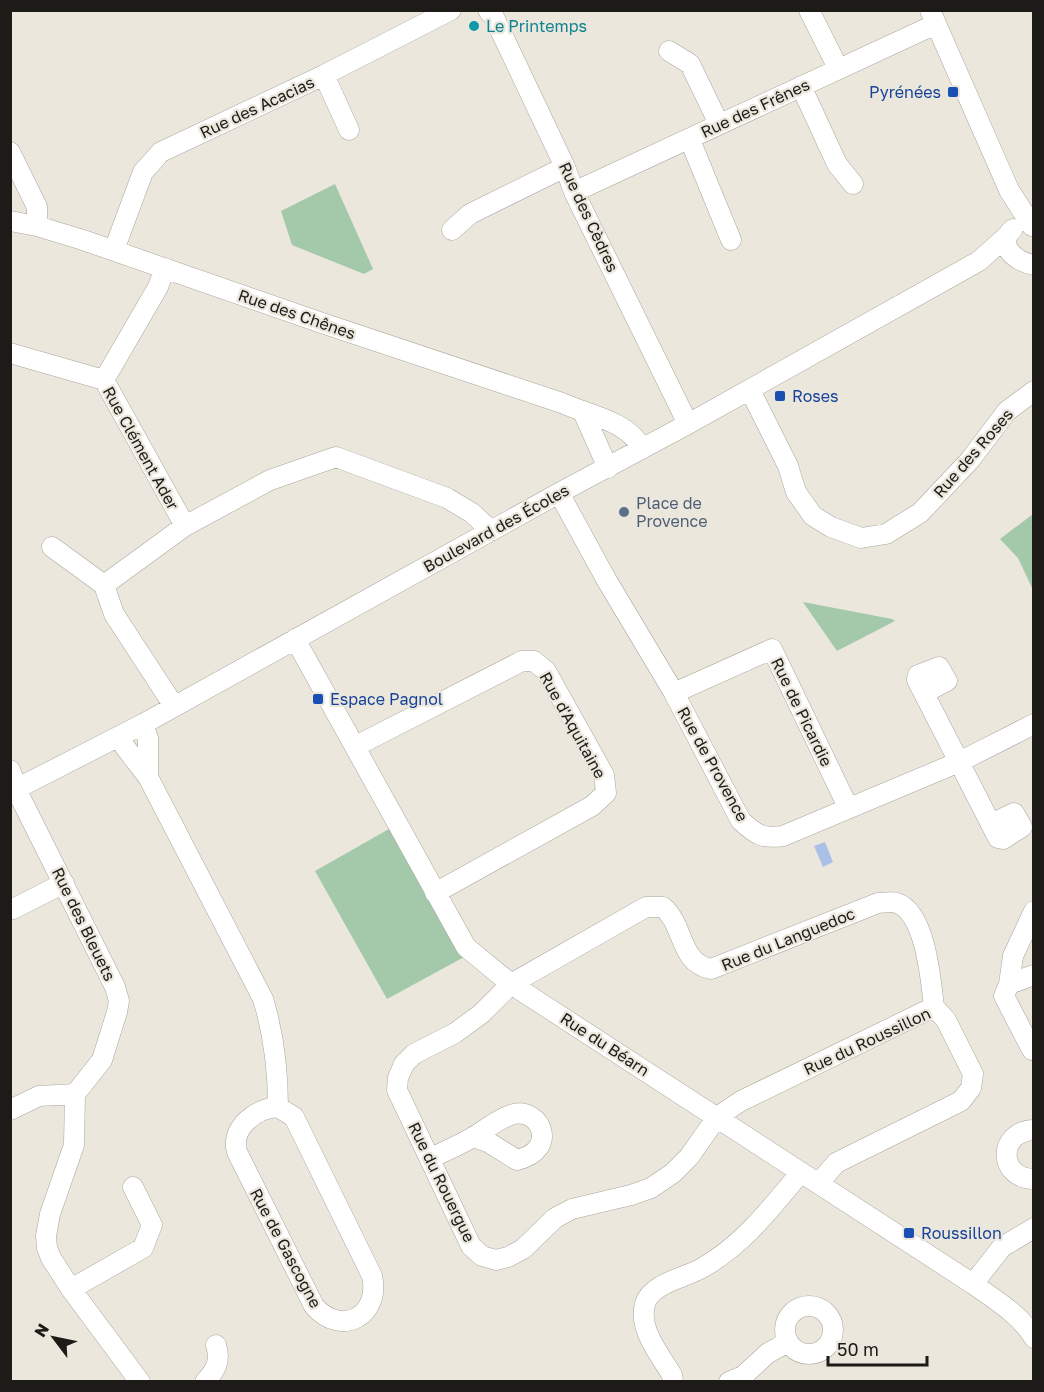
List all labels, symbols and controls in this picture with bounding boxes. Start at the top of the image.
place label: Le Printemps [486,16,587,36]
marker: Le Printemps [467,19,481,33]
street label: Rue des Acacias [197,72,317,142]
street label: Rue des Frênes [697,74,813,142]
place label: Pyrénées [869,82,941,102]
marker: Pyrénées [946,85,960,99]
street label: Rue des Cèdres [555,159,623,275]
street label: Rue des Chênes [236,285,358,343]
street label: Rue Clément Ader [99,383,183,513]
place label: Roses [792,386,839,406]
marker: Roses [773,389,787,403]
street label: Rue des Roses [929,404,1017,502]
street label: Boulevard des Écoles [420,480,572,576]
place label: Place de Provence [636,493,708,531]
marker: Place de Provence [617,505,631,519]
street label: Rue de Picardie [767,654,837,770]
street label: Rue d'Aquitaine [535,668,611,782]
place label: Espace Pagnol [330,689,443,709]
marker: Espace Pagnol [311,692,325,706]
street label: Rue de Provence [673,703,753,825]
street label: Rue des Bleuets [48,864,120,984]
street label: Rue du Languedoc [718,903,858,975]
street label: Rue du Roussillon [800,1003,934,1079]
street label: Rue du Béarn [557,1008,653,1080]
street label: Rue du Rouergue [404,1119,480,1245]
street label: Rue de Gascogne [246,1185,326,1311]
place label: Roussillon [921,1223,1002,1243]
marker: Roussillon [902,1226,916,1240]
north arrow [24,1308,84,1368]
text: N [30,1320,53,1341]
scale bar [828,1329,927,1367]
text: 50 m [837,1338,879,1360]

